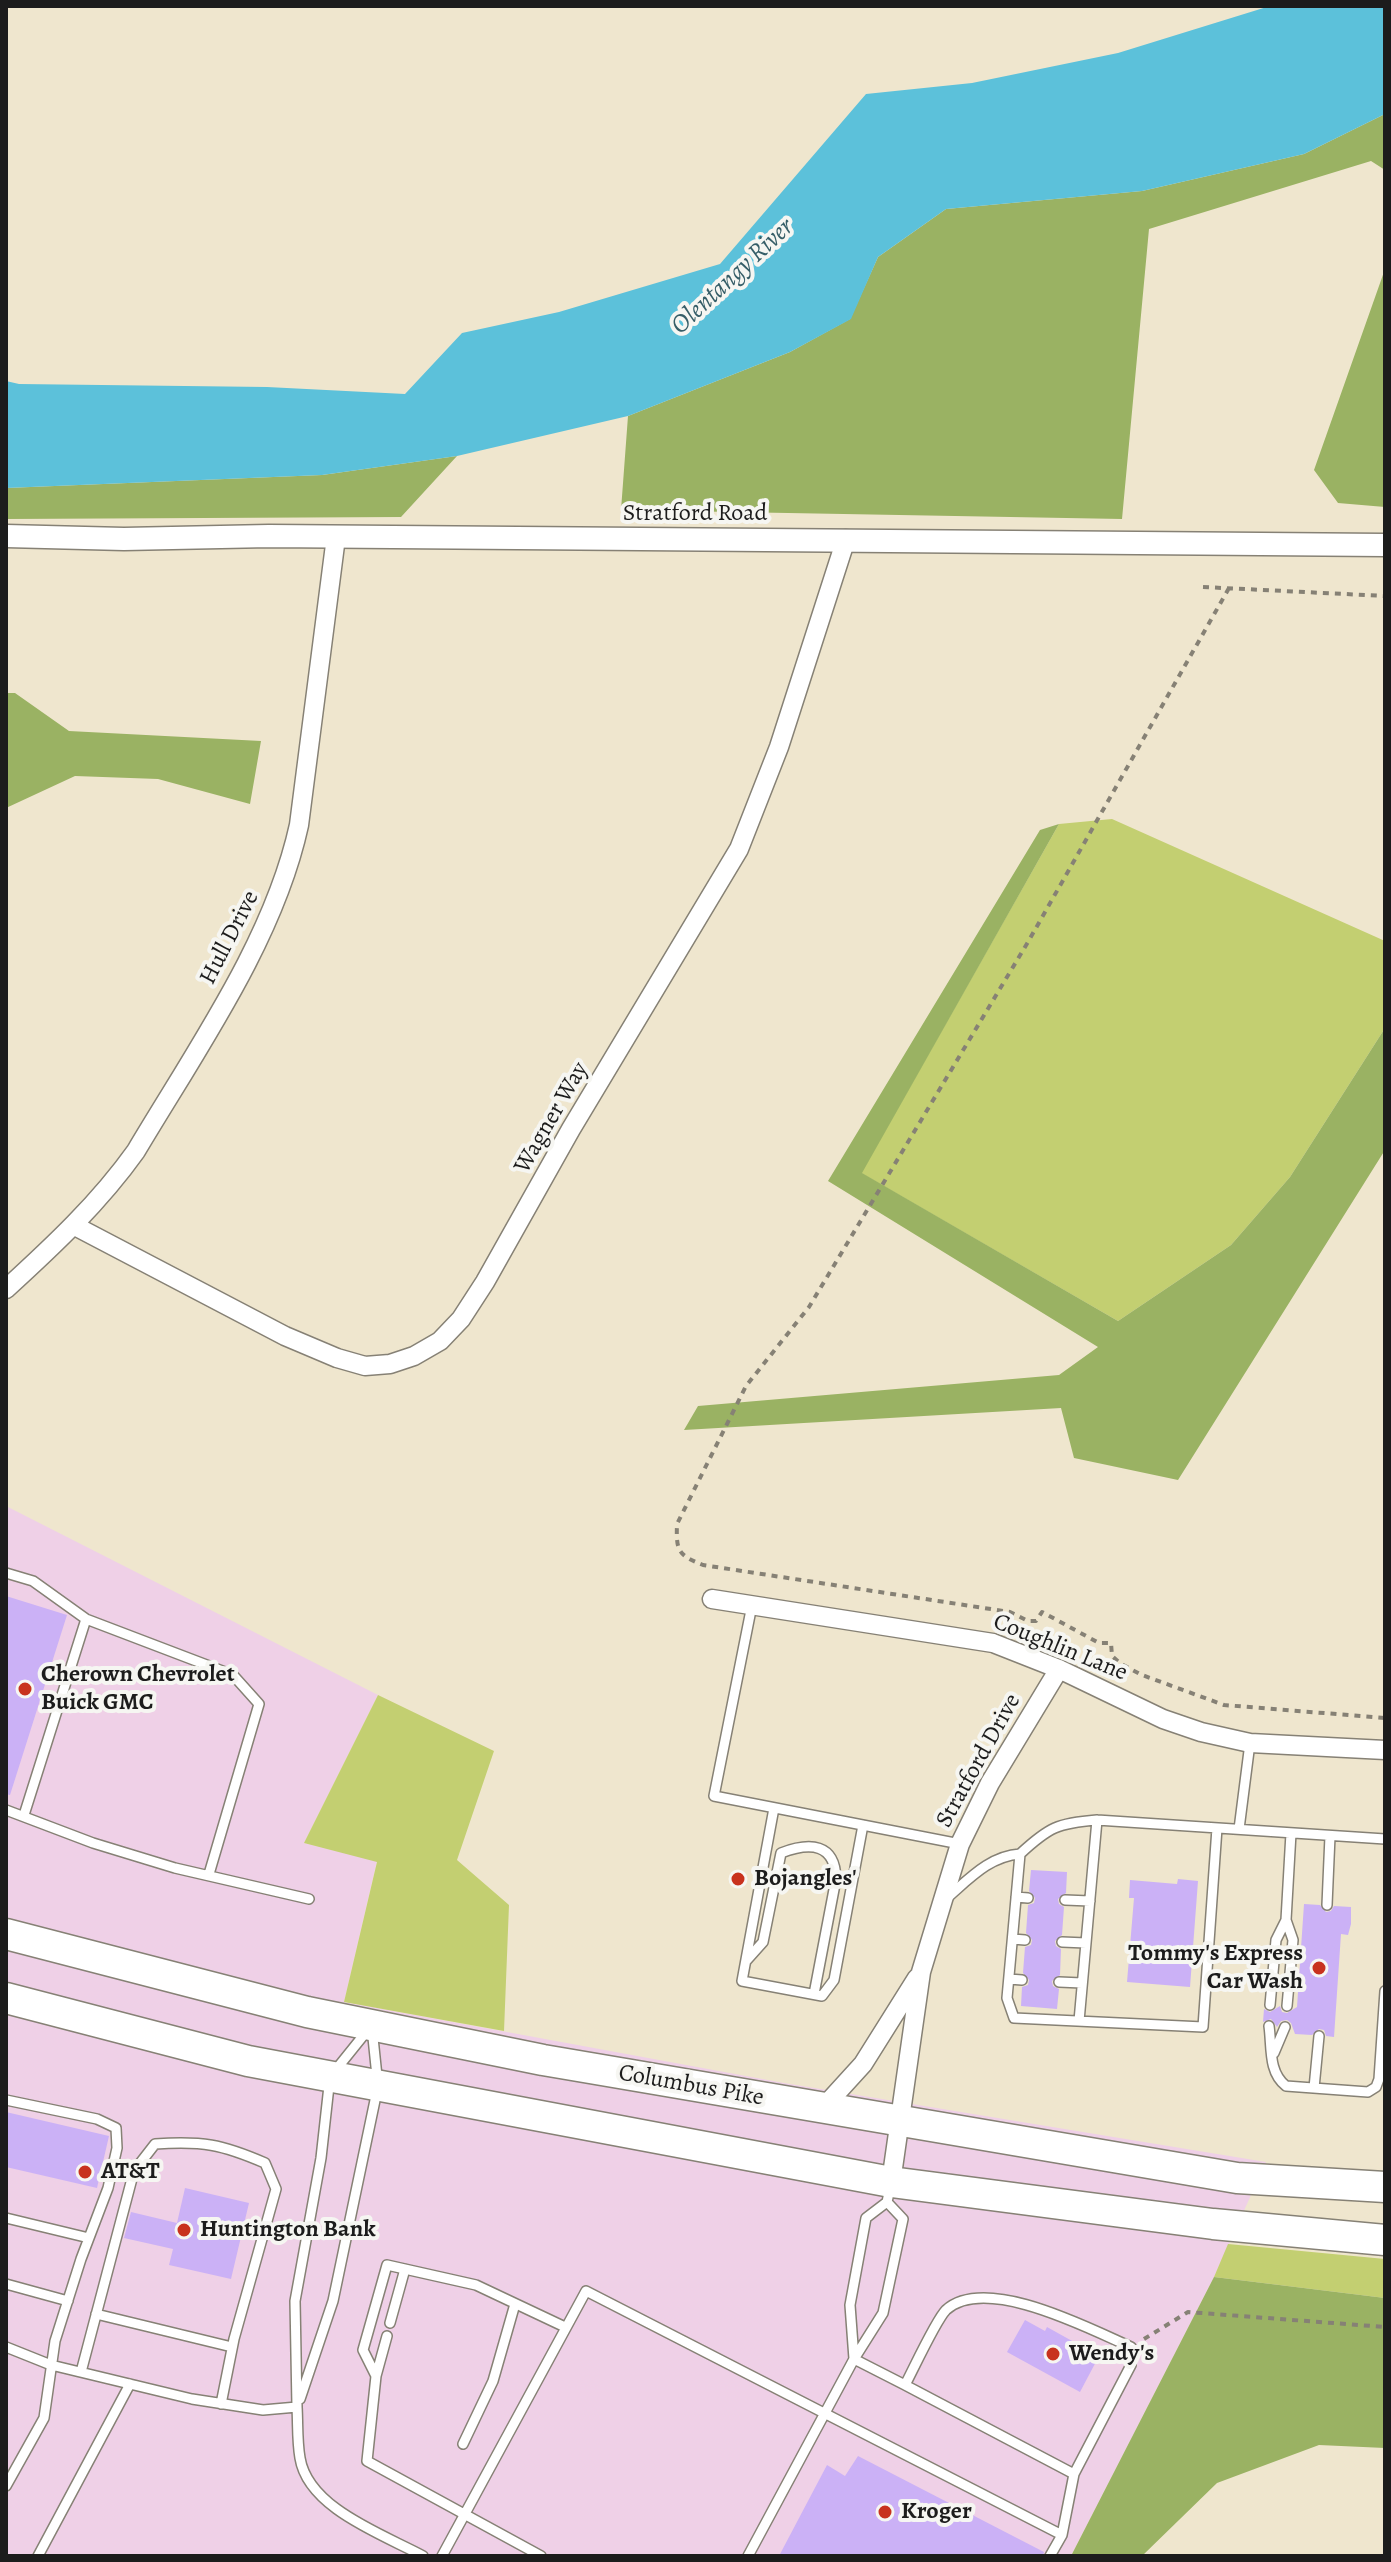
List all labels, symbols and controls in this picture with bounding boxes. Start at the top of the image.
water label: Olentangy River [665,212,801,342]
street label: Stratford Road [623,500,767,528]
street label: Hull Drive [194,886,266,990]
street label: Wagner Way [509,1057,595,1179]
street label: Coughlin Lane [989,1608,1131,1688]
place label: Cherown Chevrolet Buick GMC [41,1661,235,1717]
marker: Cherown Chevrolet Buick GMC [16,1680,34,1698]
street label: Stratford Drive [930,1689,1028,1833]
place label: Bojangles' [754,1865,857,1893]
marker: Bojangles' [729,1870,747,1888]
place label: Tommy's Express Car Wash [1128,1940,1303,1996]
marker: Tommy's Express Car Wash [1310,1959,1328,1977]
street label: Columbus Pike [616,2059,766,2113]
place label: AT&T [101,2158,160,2186]
marker: AT&T [76,2163,94,2181]
place label: Huntington Bank [200,2216,376,2244]
marker: Huntington Bank [175,2221,193,2239]
place label: Wendy's [1069,2340,1154,2368]
marker: Wendy's [1044,2345,1062,2363]
place label: Kroger [901,2498,972,2526]
marker: Kroger [876,2503,894,2521]

